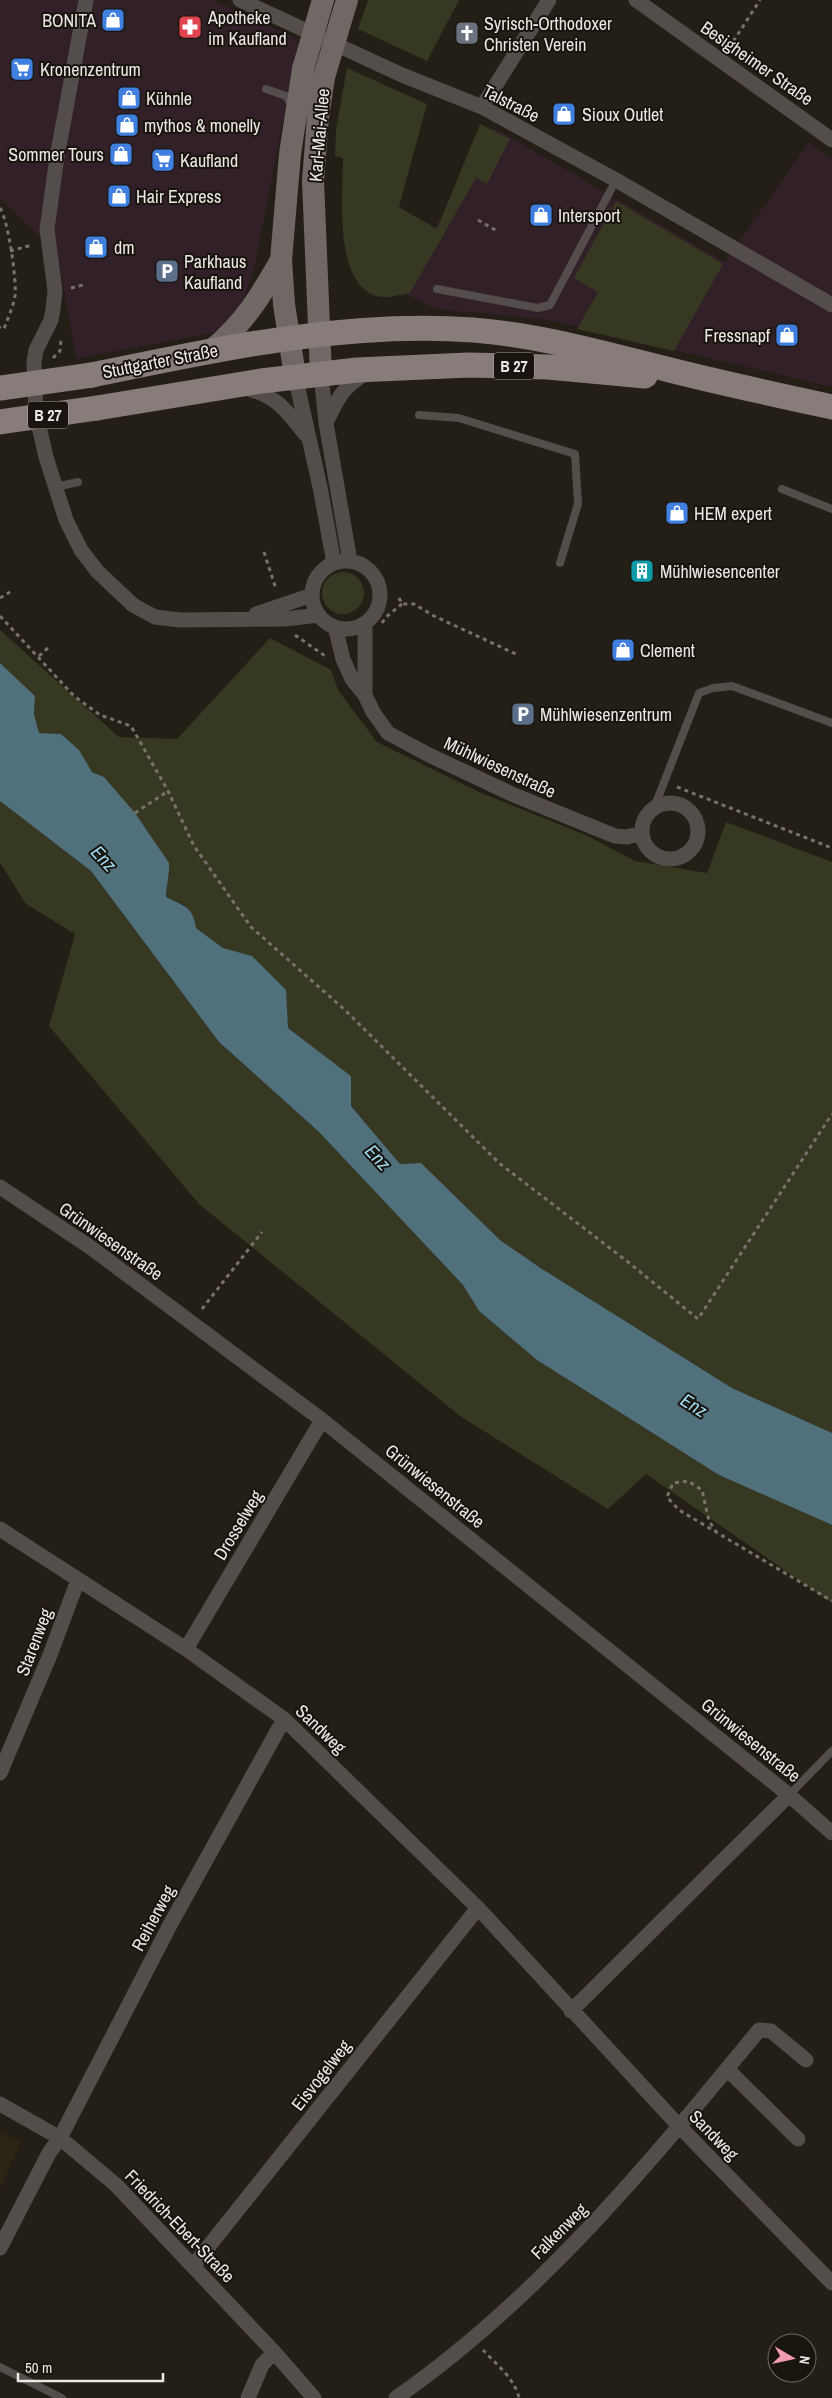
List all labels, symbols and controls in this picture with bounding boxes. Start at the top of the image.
place label: Apotheke im Kaufland [207,5,287,51]
shop icon: BONITA [100,7,126,33]
place label: BONITA [42,8,96,33]
place label: Syrisch-Orthodoxer Christen Verein [484,11,612,57]
pharmacy icon: Apotheke im Kaufland [177,14,203,40]
street label: Besigheimer Straße [696,15,818,111]
church icon: Syrisch-Orthodoxer Christen Verein [454,20,480,46]
supermarket icon: Kronenzentrum [9,56,35,82]
place label: Kronenzentrum [40,57,141,82]
street label: Talstraße [478,78,544,128]
shop icon: Kühnle [116,85,142,111]
place label: Kühnle [146,86,192,111]
street label: Karl-Mai-Allee [302,87,336,183]
shop icon: Sioux Outlet [551,101,577,127]
place label: Sioux Outlet [582,102,663,127]
shop icon: mythos & monelly [114,112,140,138]
place label: mythos & monelly [144,113,261,138]
shop icon: Sommer Tours [108,141,134,167]
place label: Sommer Tours [8,142,104,167]
supermarket icon: Kaufland [150,147,176,173]
place label: Kaufland [180,148,238,173]
shop icon: Hair Express [106,183,132,209]
place label: Hair Express [136,184,221,209]
shop icon: Intersport [528,202,554,228]
place label: Intersport [558,203,620,228]
shop icon: dm [83,234,109,260]
place label: dm [114,235,135,260]
place label: Parkhaus Kaufland [184,249,246,295]
parking icon: Parkhaus Kaufland [154,258,180,284]
shop icon: Fressnapf [774,322,800,348]
place label: Fressnapf [704,323,771,348]
street label: Stuttgarter Straße [100,338,220,384]
road number: B 27 [494,352,534,380]
road number: B 27 [28,402,68,428]
shop icon: HEM expert [664,500,690,526]
place label: HEM expert [694,501,772,526]
building icon: Mühlwiesencenter [629,558,655,584]
place label: Mühlwiesencenter [660,559,780,584]
shop icon: Clement [610,637,636,663]
place label: Clement [640,638,695,663]
parking icon: Mühlwiesenzentrum [510,701,536,727]
place label: Mühlwiesenzentrum [540,702,672,727]
street label: Mühlwiesenstraße [440,730,560,804]
water label: Enz [85,839,123,877]
water label: Enz [359,1138,397,1176]
street label: Grünwiesenstraße [54,1196,168,1286]
water label: Enz [676,1387,712,1423]
street label: Grünwiesenstraße [380,1438,490,1534]
street label: Drosselweg [207,1485,269,1564]
street label: Starenweg [10,1604,59,1679]
street label: Grünwiesenstraße [696,1692,806,1788]
street label: Sandweg [290,1699,352,1760]
street label: Reiherweg [125,1880,181,1955]
street label: Eisvogelweg [285,2034,357,2116]
street label: Sandweg [684,2104,745,2166]
street label: Friedrich-Ebert-Straße [119,2164,241,2288]
street label: Falkenweg [525,2197,593,2265]
north arrow [767,2333,817,2383]
scale bar [18,2350,162,2382]
text: N [795,2355,814,2366]
text: 50 m [25,2357,52,2378]

